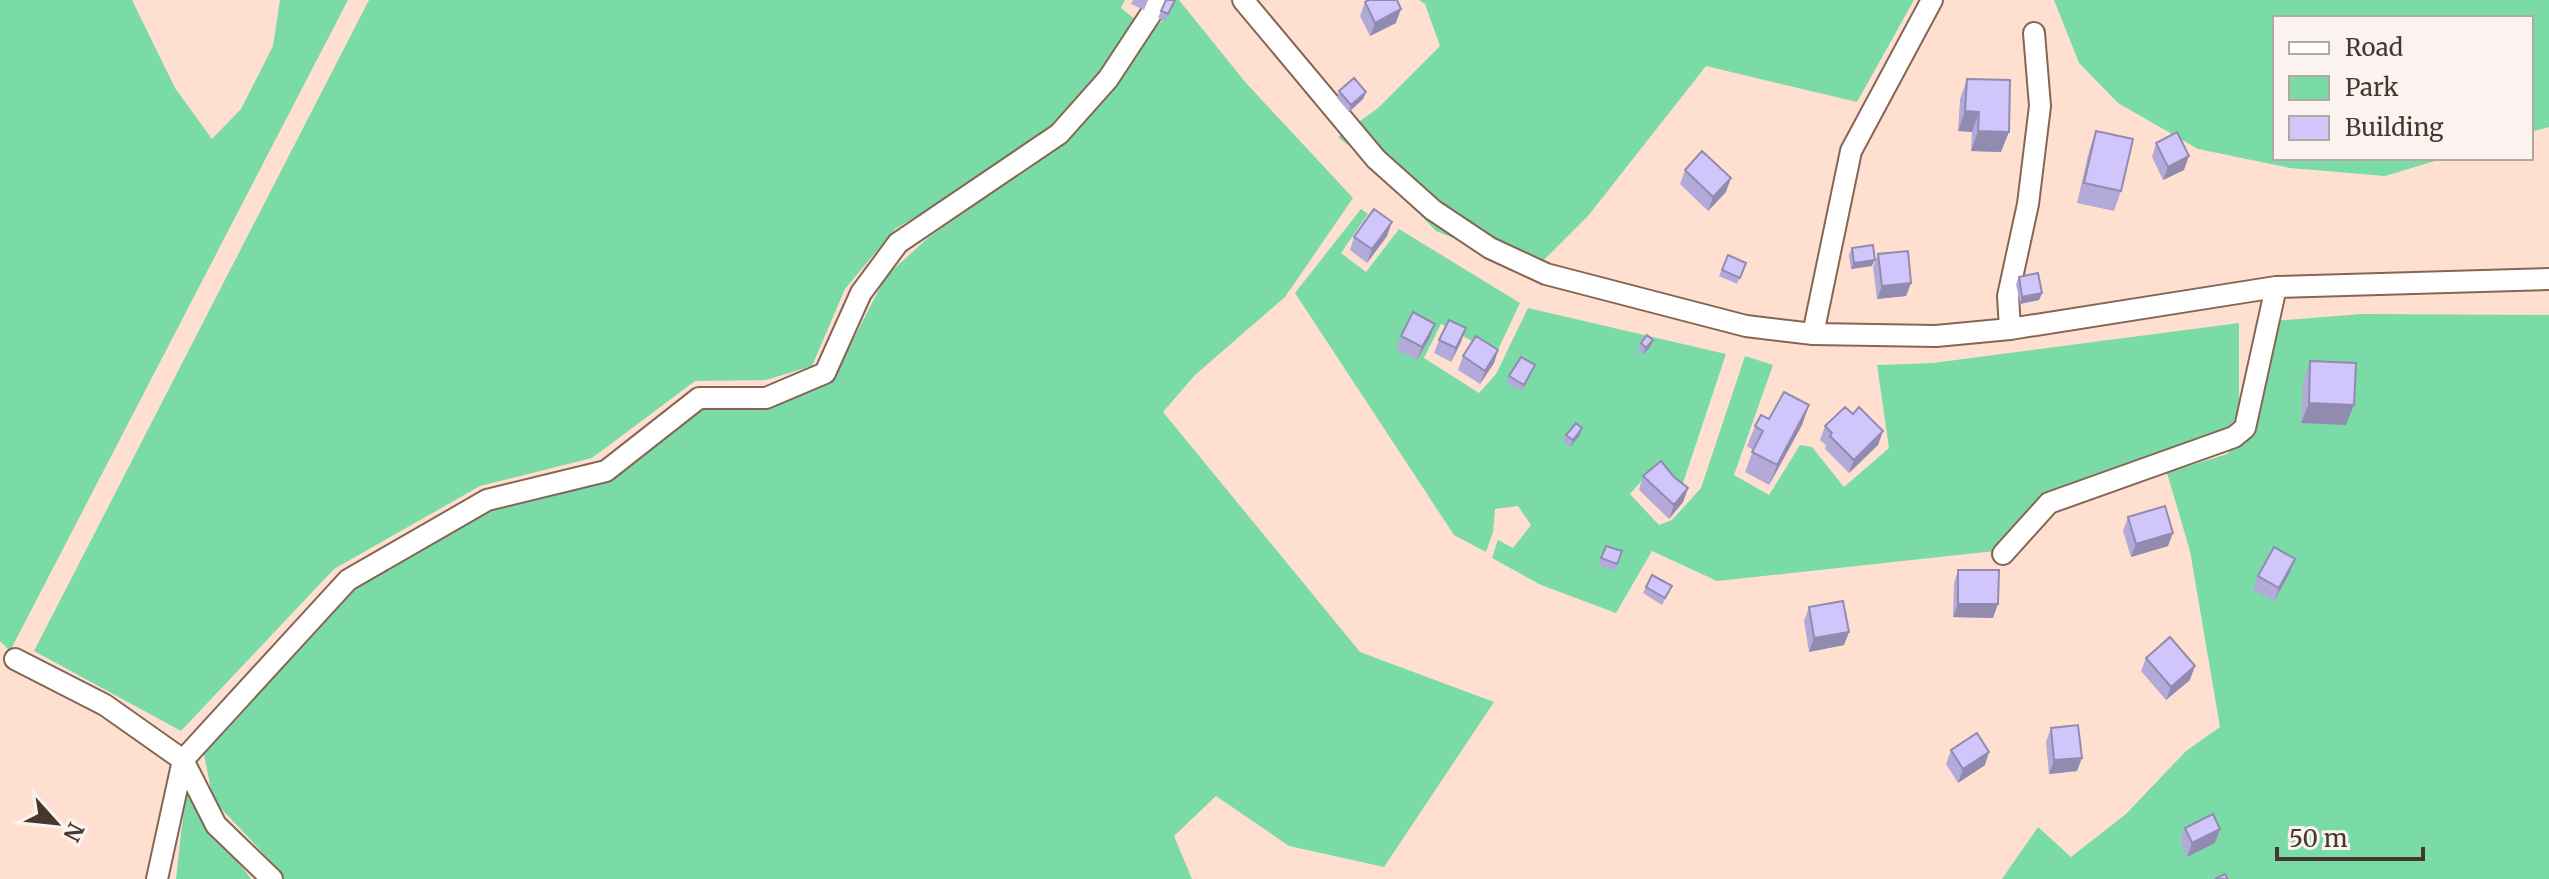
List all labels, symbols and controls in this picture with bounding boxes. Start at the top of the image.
legend [2273,16,2533,160]
text: Road [2345,32,2403,63]
text: Park [2345,72,2399,103]
text: Building [2345,112,2444,143]
north arrow [16,783,96,863]
scale bar [2277,811,2423,861]
text: N [57,818,90,847]
text: 50 m [2289,823,2348,854]

